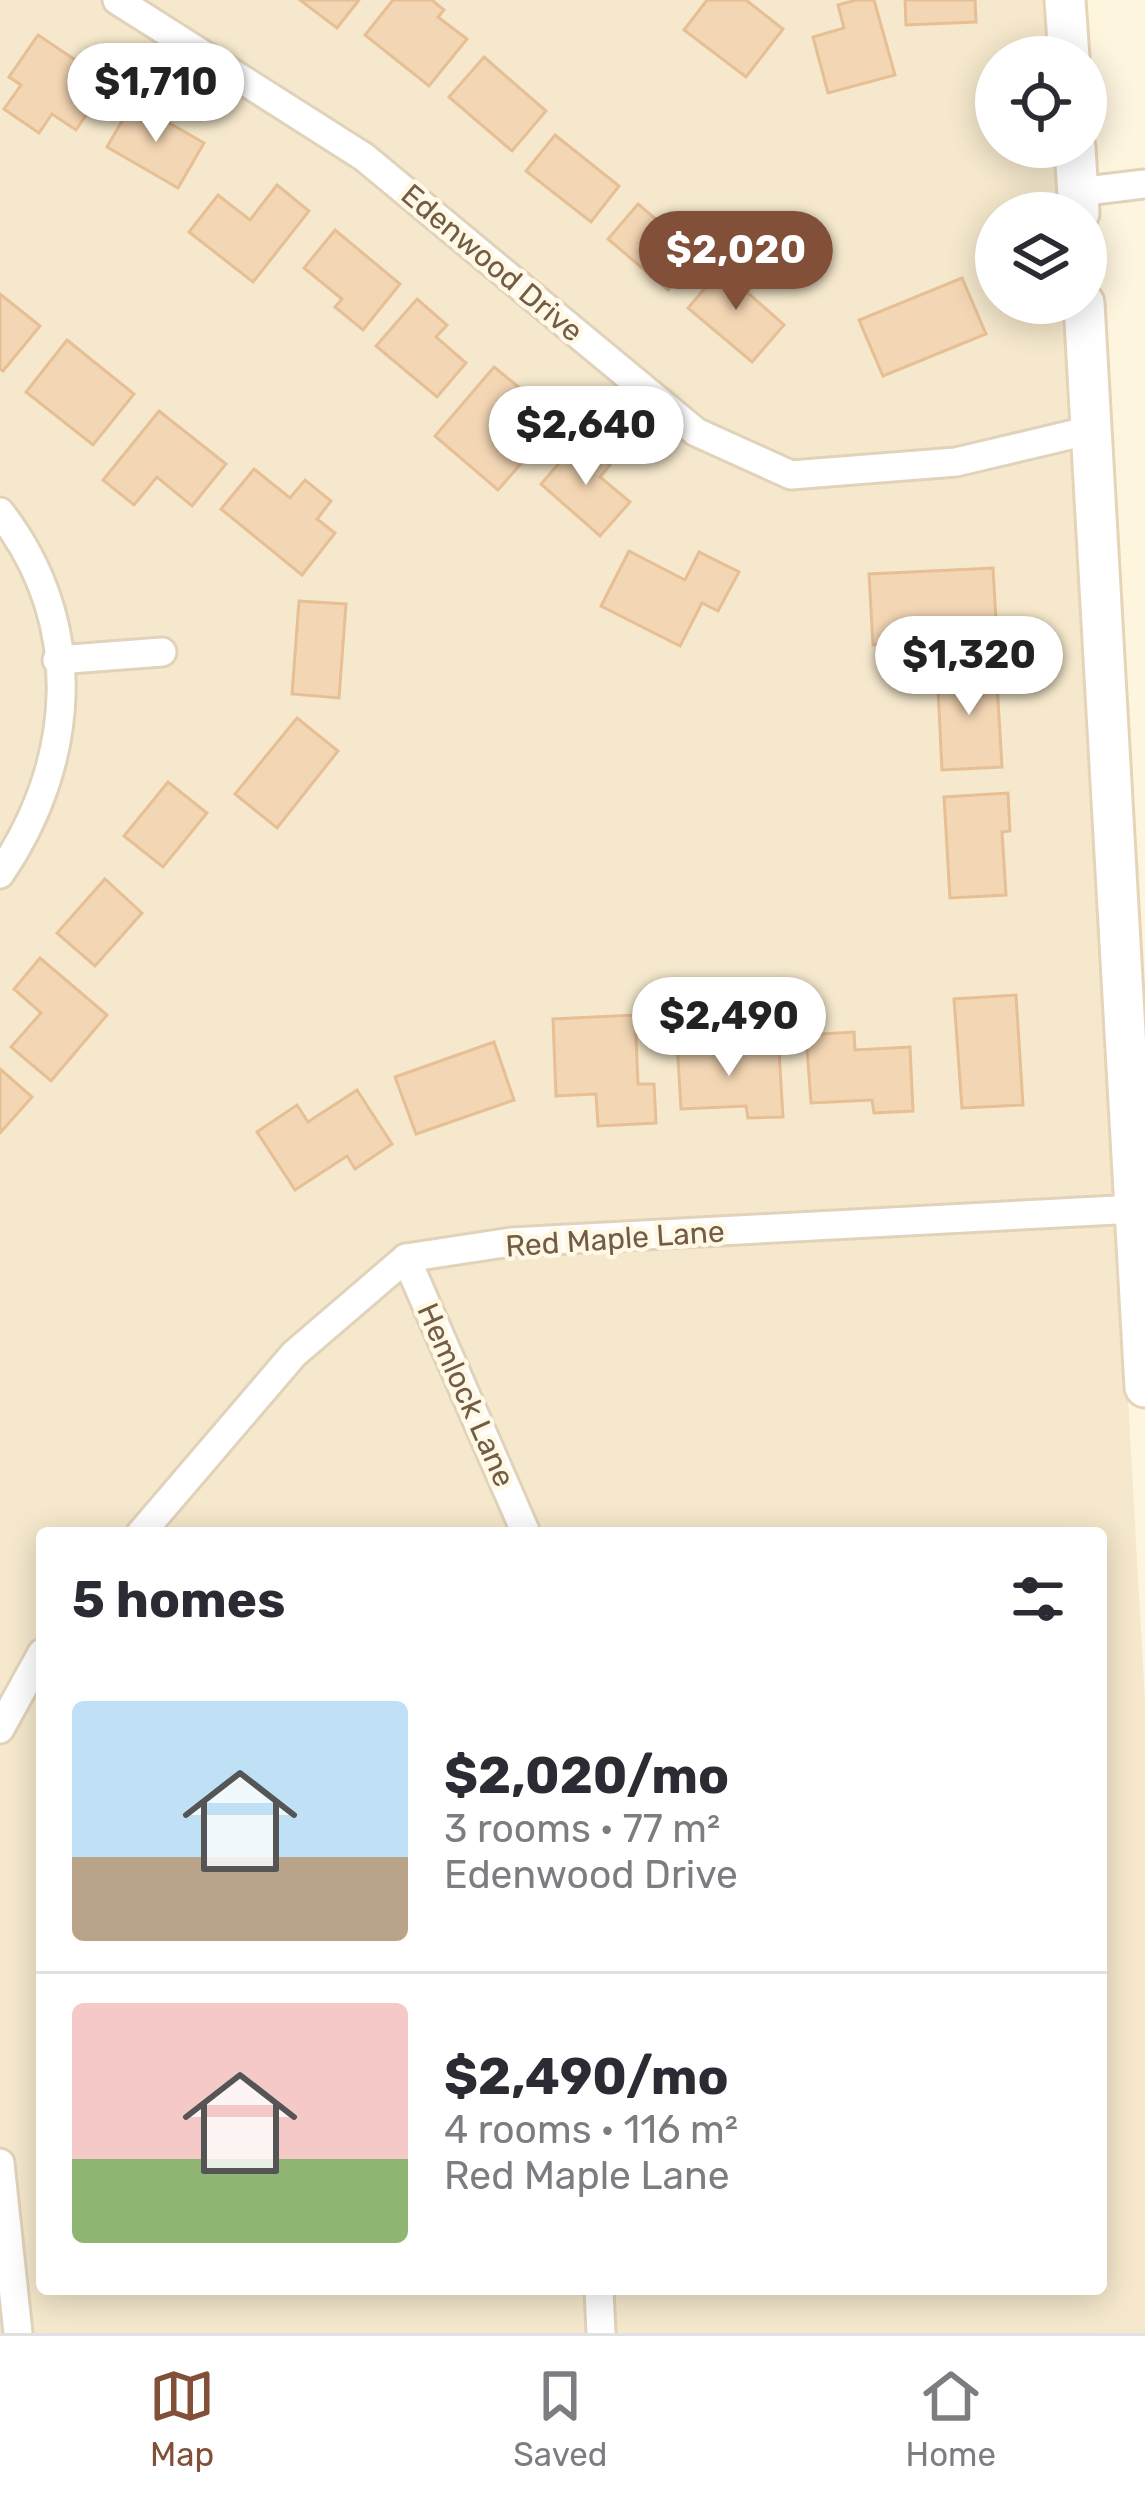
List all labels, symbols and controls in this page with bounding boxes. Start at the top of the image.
map controls [975,36,1107,324]
button: locate [975,36,1107,168]
pin: $1,710 [58,43,254,145]
text: $1,710 [94,59,218,105]
street label: Edenwood Drive [394,177,590,349]
button: layers [975,192,1107,324]
pin: $2,020 [638,211,834,313]
text: $2,020 [666,227,806,273]
pin: $2,640 [488,386,684,488]
text: $2,640 [516,402,656,448]
pin: $1,320 [871,616,1067,718]
text: $1,320 [902,632,1036,678]
pin: $2,490 [631,977,827,1079]
text: $2,490 [659,993,799,1039]
street label: Red Maple Lane [504,1213,726,1265]
street label: Hemlock Lane [410,1298,522,1492]
icon: filters [1005,1566,1071,1632]
text: 5 homes [72,1569,285,1630]
text: $2,020/mo [444,1745,729,1806]
icon: home [168,1749,312,1893]
text: 3 rooms · 77 m² [444,1806,720,1852]
text: Edenwood Drive [444,1852,738,1898]
text: $2,490/mo [444,2046,729,2107]
icon: home [168,2051,312,2195]
text: 4 rooms · 116 m² [444,2107,738,2153]
text: Red Maple Lane [444,2153,729,2199]
tab: Map [149,2363,215,2474]
tab: Saved [513,2363,607,2474]
tab: Home [906,2363,996,2474]

